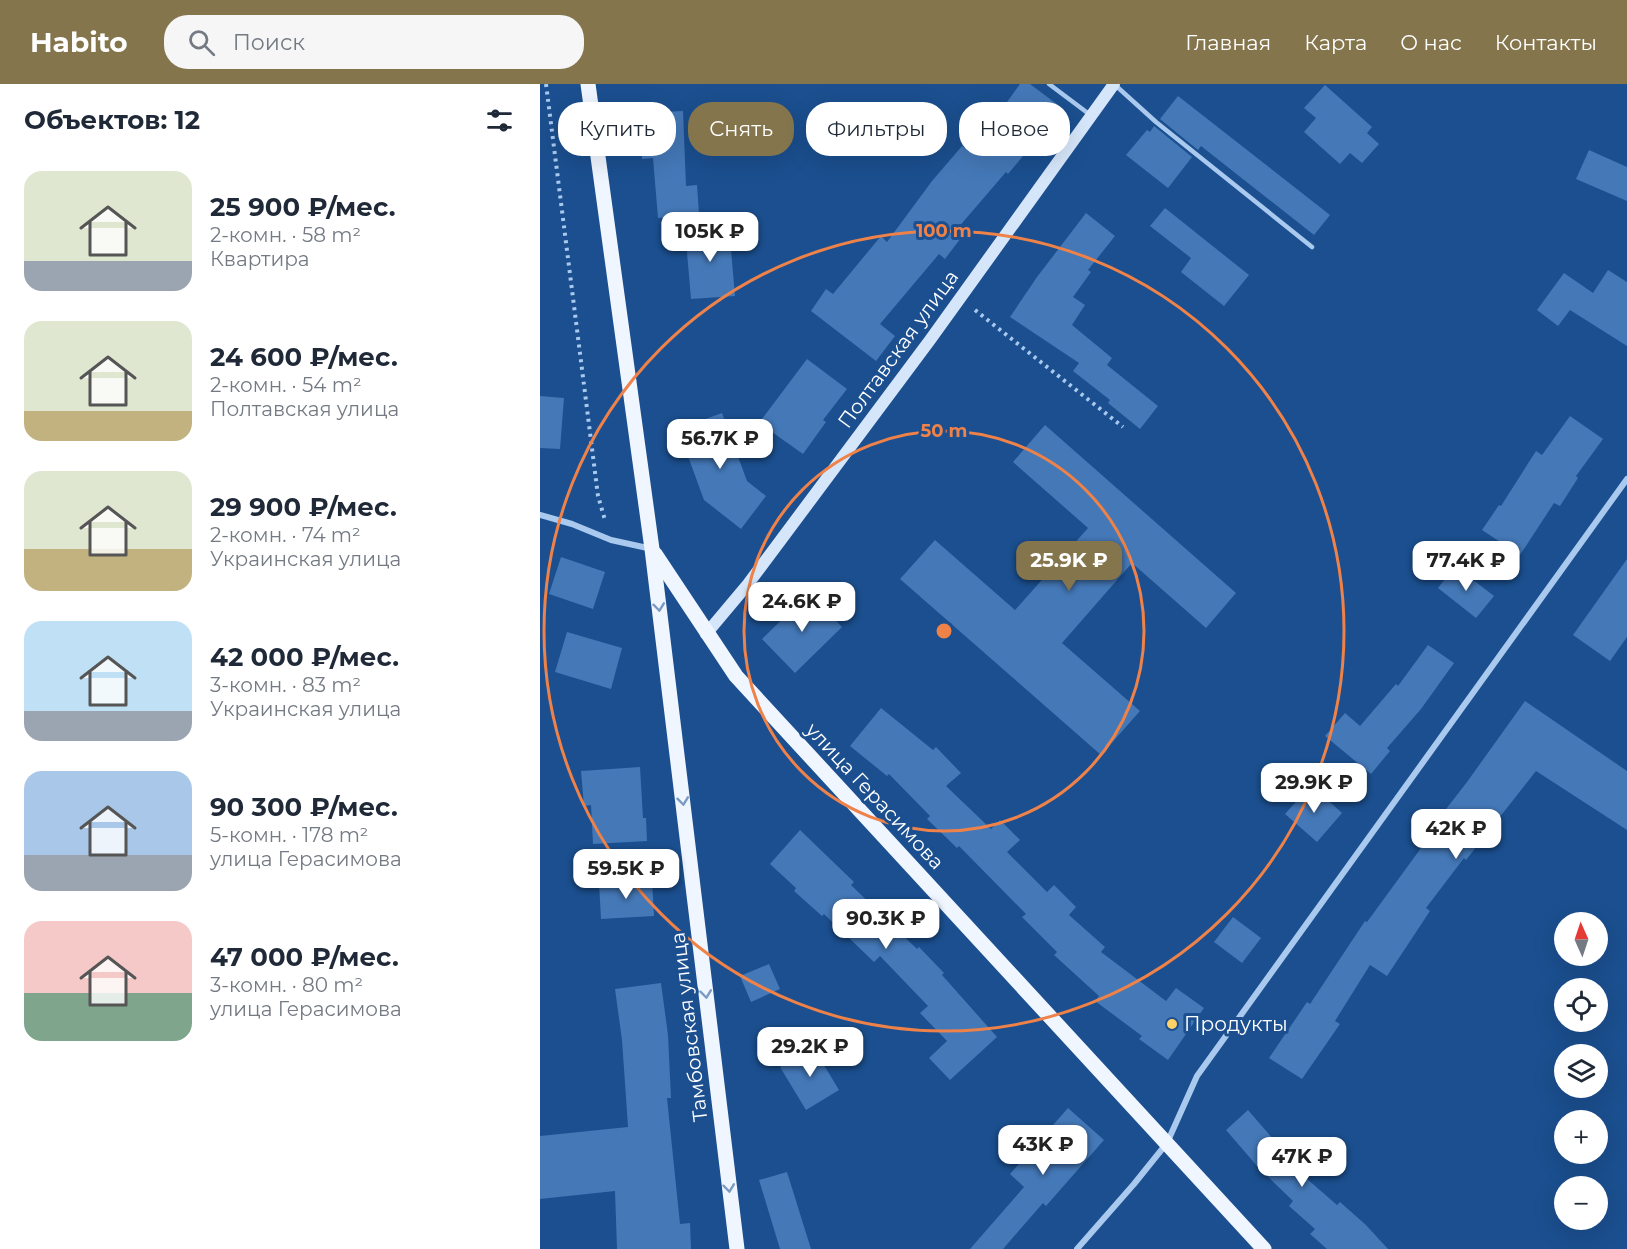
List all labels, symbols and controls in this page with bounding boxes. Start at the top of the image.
search box [164,15,584,69]
text: Habito [30,25,128,59]
icon: search [185,26,218,59]
text: Поиск [233,29,305,56]
text: Главная [1185,30,1271,55]
text: Карта [1304,30,1367,55]
text: О нас [1400,30,1462,55]
text: Контакты [1495,30,1597,55]
chip: Купить [558,102,676,156]
chip: Снять [688,102,794,156]
chip: Фильтры [806,102,947,156]
chip: Новое [959,102,1070,156]
text: Объектов: 12 [24,104,200,136]
icon: filters [483,104,516,137]
text: 25 900 ₽/мес. [210,191,396,223]
icon: home [72,195,144,267]
pin: 105K ₽ [661,212,759,263]
text: 105K ₽ [675,219,745,243]
text: 100 m [916,220,972,242]
text: 2-комн. · 58 m² [210,223,361,247]
text: Квартира [210,247,310,271]
street label: Полтавская улица [833,265,963,433]
text: 24 600 ₽/мес. [210,341,398,373]
icon: home [72,345,144,417]
text: 2-комн. · 54 m² [210,373,362,397]
text: Полтавская улица [210,397,399,421]
pin: 56.7K ₽ [665,419,775,470]
text: 50 m [921,420,967,442]
text: 56.7K ₽ [681,426,759,450]
text: 29 900 ₽/мес. [210,491,397,523]
icon: home [72,495,144,567]
text: 2-комн. · 74 m² [210,523,361,547]
pin: 25.9K ₽ [1014,541,1124,592]
pin: 77.4K ₽ [1411,541,1521,592]
text: Украинская улица [210,547,401,571]
text: 25.9K ₽ [1030,548,1108,572]
text: 77.4K ₽ [1427,548,1505,572]
pin: 24.6K ₽ [747,582,857,633]
text: 24.6K ₽ [762,589,842,613]
one-way arrow [652,603,665,612]
centre of rings [934,621,954,641]
text: 42 000 ₽/мес. [210,641,399,673]
icon: home [72,645,144,717]
text: 3-комн. · 83 m² [210,673,361,697]
text: Украинская улица [210,697,401,721]
street label: улица Герасимова [800,717,949,874]
pin: 29.9K ₽ [1259,763,1369,814]
text: 29.9K ₽ [1275,770,1353,794]
text: 90 300 ₽/мес. [210,791,398,823]
icon: home [72,795,144,867]
one-way arrow [676,796,688,805]
pin: 42K ₽ [1414,809,1498,860]
text: 42K ₽ [1425,816,1487,840]
text: 5-комн. · 178 m² [210,823,368,847]
text: улица Герасимова [210,847,402,871]
pin: 59.5K ₽ [571,849,681,900]
text: 59.5K ₽ [587,856,665,880]
pin: 90.3K ₽ [831,899,941,950]
text: 90.3K ₽ [846,906,926,930]
north arrow [1554,912,1608,966]
map controls [1554,912,1608,1230]
street label: Тамбовская улица [665,931,713,1123]
text: 47 000 ₽/мес. [210,941,399,973]
icon: home [72,945,144,1017]
text: 3-комн. · 80 m² [210,973,363,997]
button: locate [1554,978,1608,1032]
one-way arrow [699,990,712,999]
text: улица Герасимова [210,997,402,1021]
place label: Продукты [1184,1012,1288,1036]
marker: Продукты [1165,1017,1179,1031]
pin: 29.2K ₽ [755,1027,865,1078]
text: 29.2K ₽ [771,1034,849,1058]
button: layers [1554,1044,1608,1098]
button: + [1554,1110,1608,1164]
pin: 43K ₽ [1001,1125,1085,1176]
text: 43K ₽ [1012,1132,1074,1156]
pin: 47K ₽ [1260,1137,1344,1188]
text: 47K ₽ [1271,1144,1333,1168]
button: − [1554,1176,1608,1230]
one-way arrow [722,1183,735,1193]

